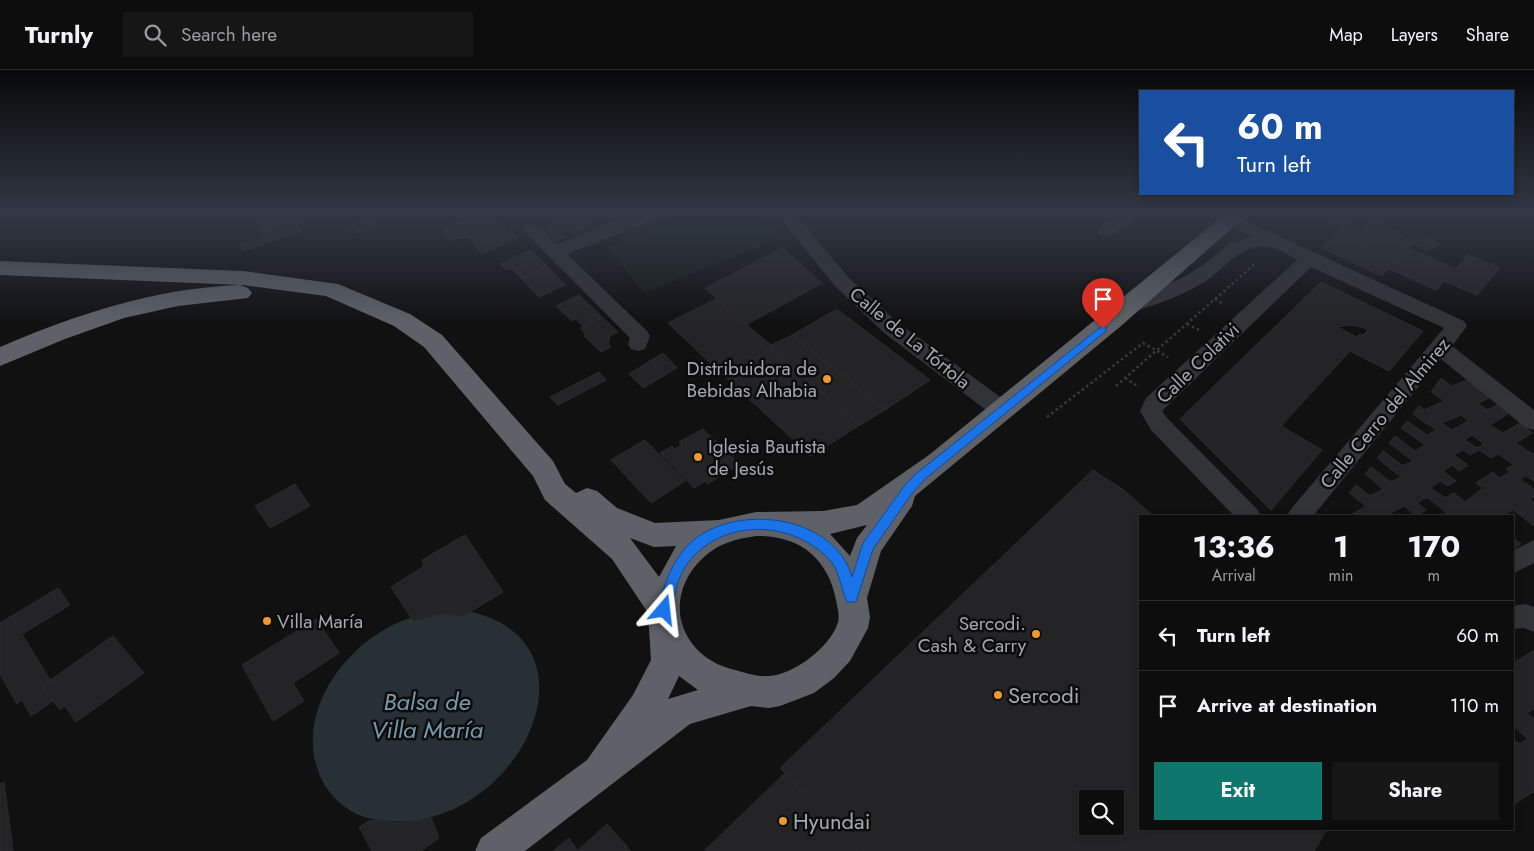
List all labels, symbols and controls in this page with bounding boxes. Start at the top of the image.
search box [123,12,473,57]
text: Turnly [25,17,93,52]
icon: search [141,21,169,49]
text: Search here [181,21,277,48]
text: Map [1329,22,1363,48]
text: Layers [1391,22,1438,48]
text: Share [1466,22,1509,48]
text: 60 m [1237,102,1323,152]
icon: left [1154,110,1219,175]
text: Turn left [1237,148,1311,180]
pin [1082,278,1124,329]
street label: Calle de La Tórtola [844,281,976,395]
icon: arrive [1089,285,1117,313]
street label: Calle Colativi [1150,316,1246,410]
street label: Calle Cerro del Almirez [1314,331,1457,494]
place label: Distribuidora de Bebidas Alhabia [687,355,817,404]
marker: Distribuidora de Bebidas Alhabia [821,373,833,385]
place label: Iglesia Bautista de Jesús [708,433,826,482]
marker: Iglesia Bautista de Jesús [692,451,704,463]
text: 13:36 [1193,525,1275,568]
text: 1 [1333,525,1349,568]
text: 170 [1407,525,1460,568]
text: Arrival [1212,564,1256,587]
text: min [1328,564,1354,587]
text: m [1428,564,1440,587]
position arrow [637,583,689,635]
place label: Villa María [277,608,363,635]
place label: Sercodi. Cash & Carry [918,610,1027,659]
marker: Villa María [261,615,273,627]
icon: left [1154,622,1182,650]
text: Turn left [1197,622,1270,649]
text: 60 m [1456,622,1499,649]
marker: Sercodi. Cash & Carry [1030,628,1042,640]
place label: Sercodi [1008,679,1079,711]
water label: Balsa de Villa María [371,684,483,747]
marker: Sercodi [992,689,1004,701]
icon: arrive [1154,692,1182,720]
text: Arrive at destination [1197,692,1377,719]
text: 110 m [1450,692,1499,719]
button: Exit [1154,762,1322,820]
button: Share [1332,762,1499,820]
map controls [1079,790,1124,835]
button: search [1079,790,1124,835]
place label: Hyundai [793,805,870,837]
marker: Hyundai [777,815,789,827]

